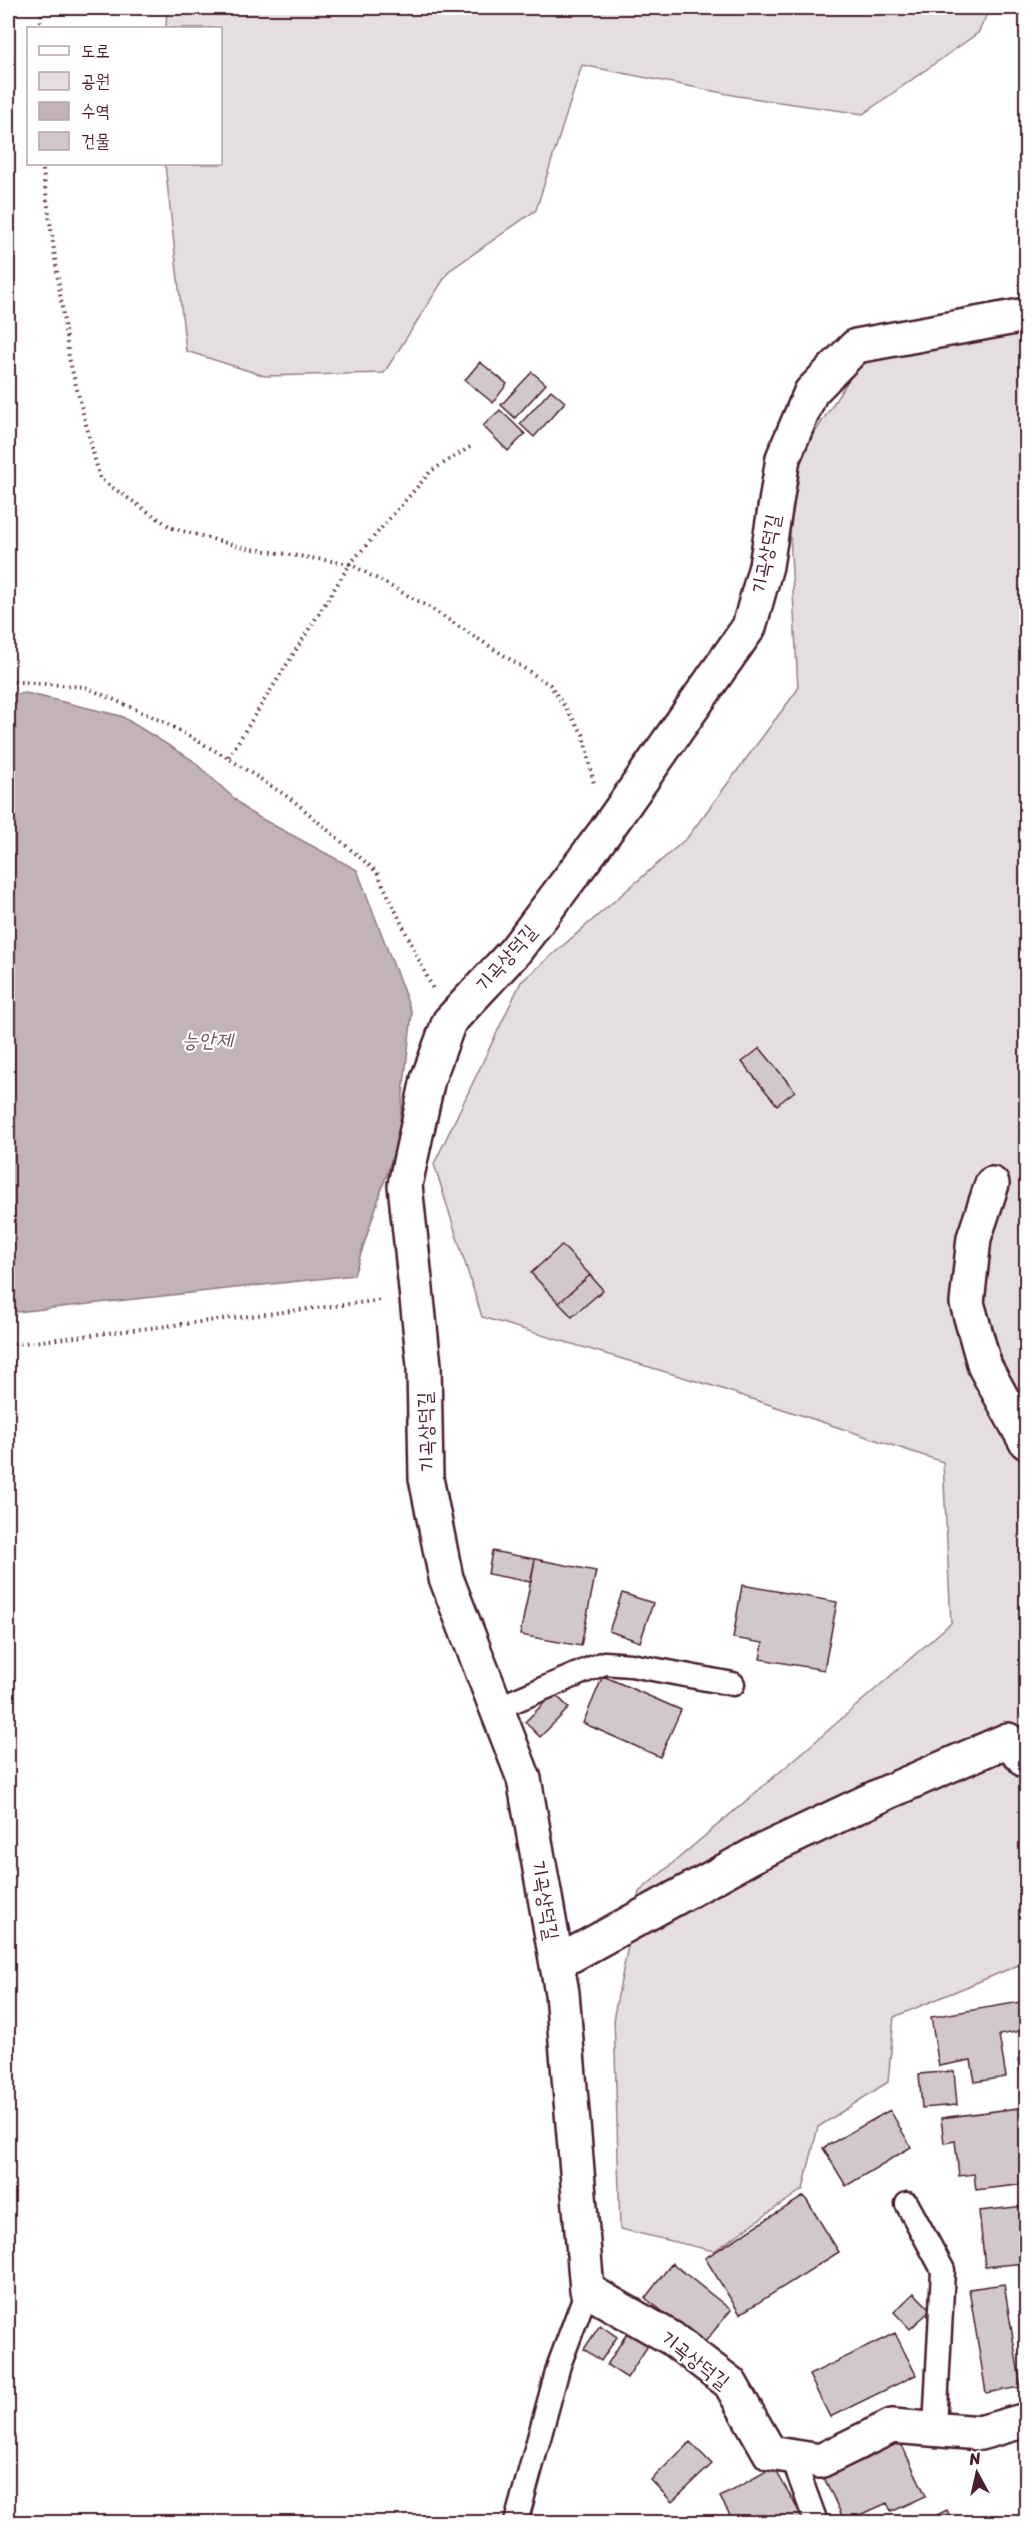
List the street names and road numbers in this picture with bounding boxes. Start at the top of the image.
street label: 기곡상덕길 [741,511,791,597]
street label: 기곡상덕길 [466,916,546,1000]
street label: 기곡상덕길 [407,1391,445,1473]
street label: 기곡상덕길 [521,1857,569,1943]
street label: 기곡상덕길 [653,2321,737,2399]

